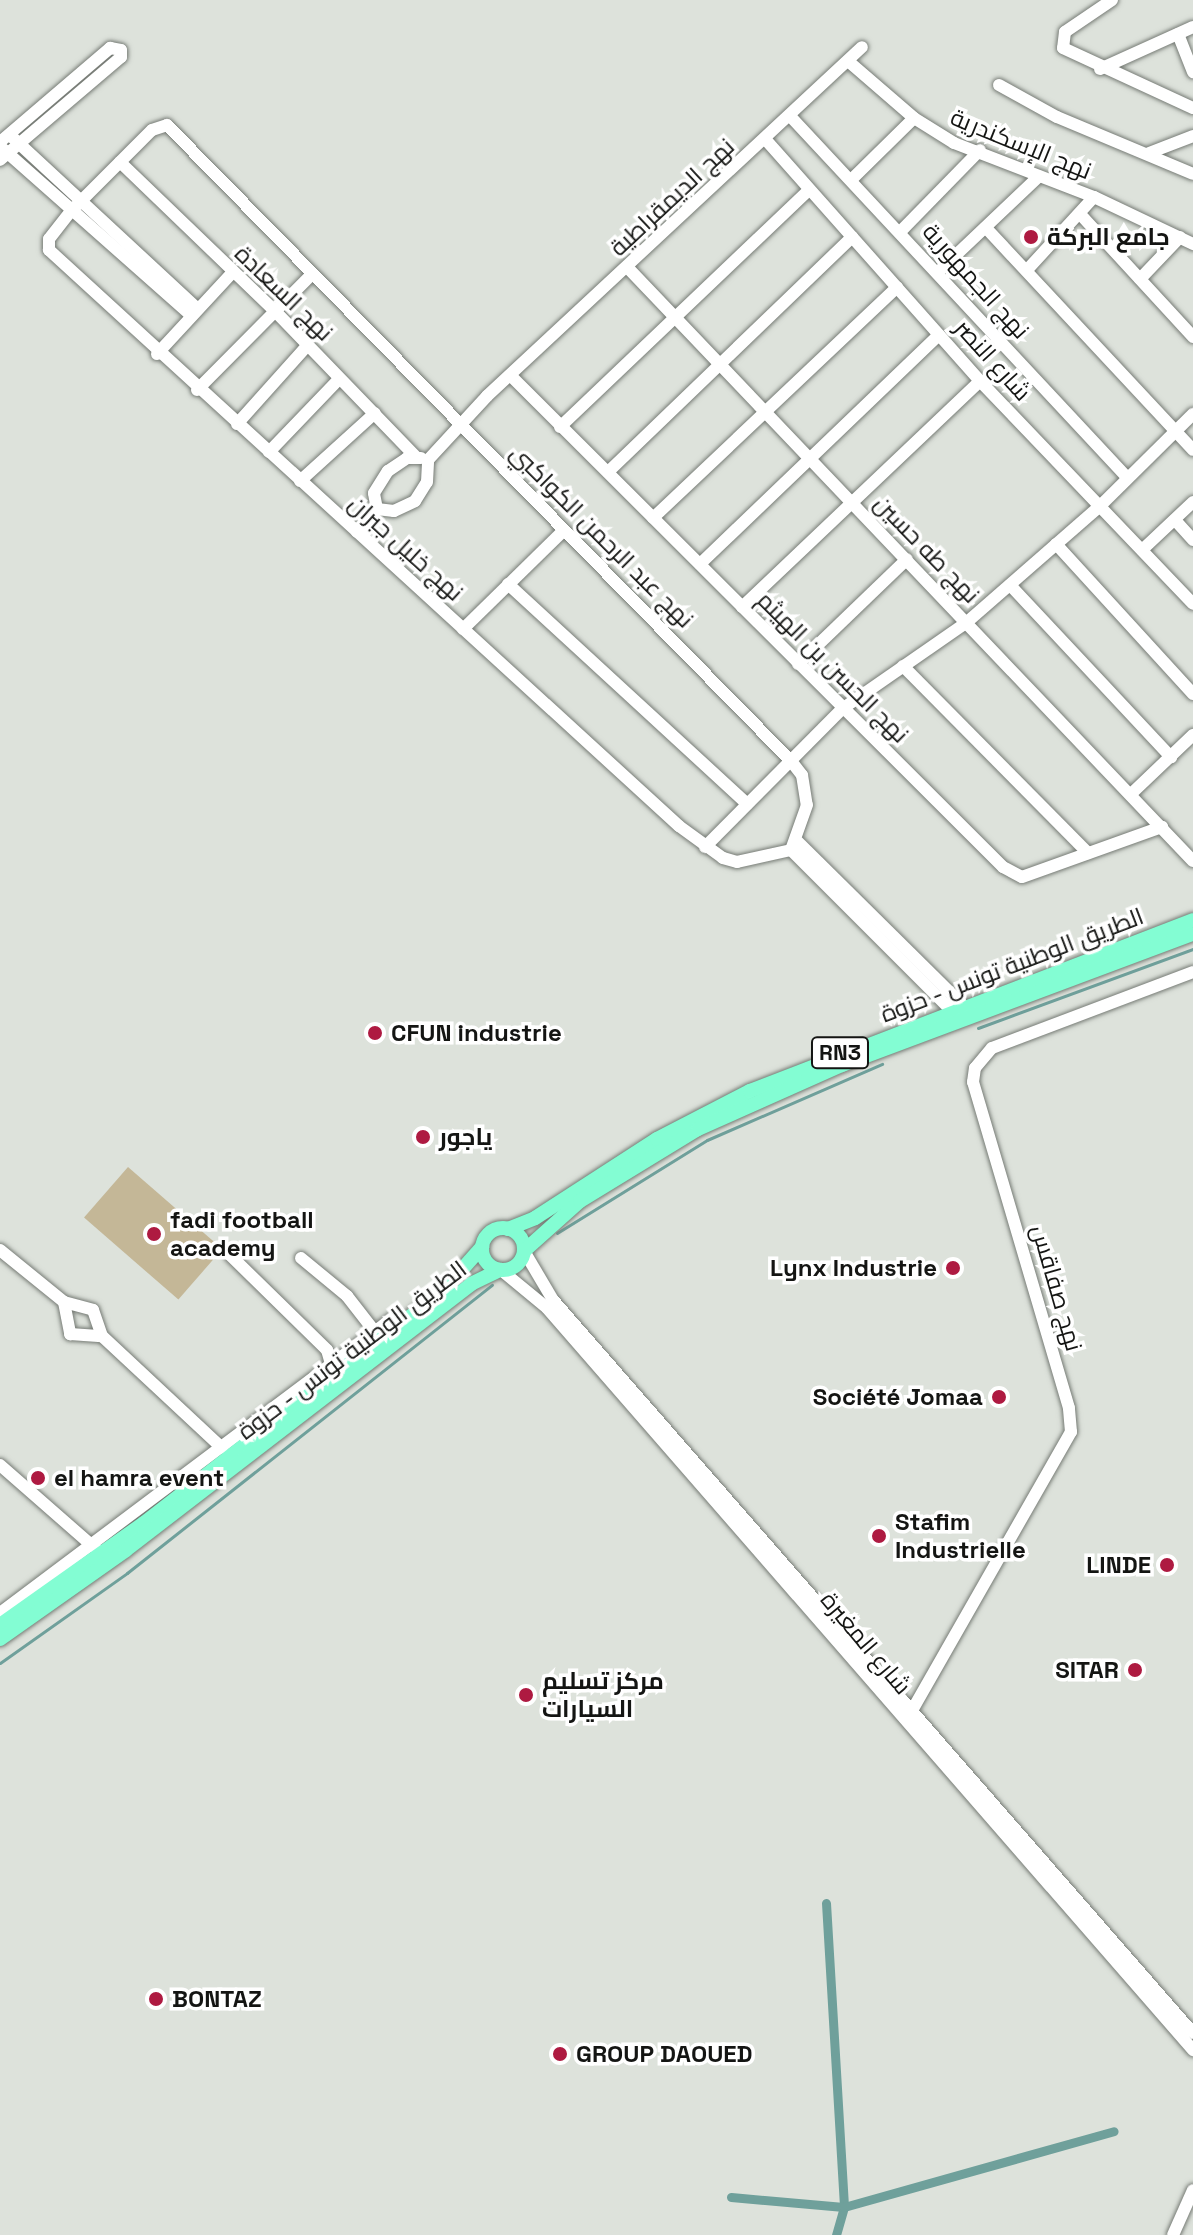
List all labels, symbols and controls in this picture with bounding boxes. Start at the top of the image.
street label: نهج الإسكندرية [946,103,1096,185]
street label: نهج الديمقراطية [604,132,740,262]
street label: نهج الجمهورية [917,217,1035,345]
place label: جامع البركة [1047,223,1170,251]
marker: جامع البركة [1022,228,1040,246]
street label: نهج السعادة [229,239,339,347]
street label: شارع النصر [949,313,1037,407]
street label: نهج عبد الرحمن الكواكبي [504,438,700,634]
street label: نهج خليل جبران [343,489,469,607]
street label: نهج طه حسين [868,489,986,609]
street label: نهج الحسن بن الهيثم [751,585,915,749]
street label: الطريق الوطنية تونس - حزوة [876,901,1148,1029]
place label: CFUN industrie [391,1019,562,1047]
marker: CFUN industrie [366,1024,384,1042]
road number: RN3 [810,1035,870,1071]
place label: ياجور [439,1123,492,1151]
marker: ياجور [414,1128,432,1146]
place label: fadi football academy [170,1206,314,1262]
street label: نهج صفاقس [1025,1222,1089,1354]
marker: fadi football academy [145,1225,163,1243]
street label: الطريق الوطنية تونس - حزوة [231,1254,473,1446]
place label: Lynx Industrie [770,1254,937,1282]
marker: Lynx Industrie [944,1259,962,1277]
place label: Société Jomaa [813,1383,983,1411]
marker: Société Jomaa [990,1388,1008,1406]
place label: el hamra event [54,1464,224,1492]
marker: el hamra event [29,1469,47,1487]
place label: Stafim Industrielle [895,1508,1026,1564]
marker: Stafim Industrielle [870,1527,888,1545]
place label: LINDE [1086,1551,1151,1579]
marker: LINDE [1158,1556,1176,1574]
street label: شارع المغيرة [815,1586,917,1700]
place label: SITAR [1055,1656,1119,1684]
marker: SITAR [1126,1661,1144,1679]
place label: مركز تسليم السيارات [542,1667,664,1723]
marker: مركز تسليم السيارات [517,1686,535,1704]
place label: BONTAZ [172,1985,262,2013]
marker: BONTAZ [147,1990,165,2008]
place label: GROUP DAOUED [576,2040,753,2068]
marker: GROUP DAOUED [551,2045,569,2063]

